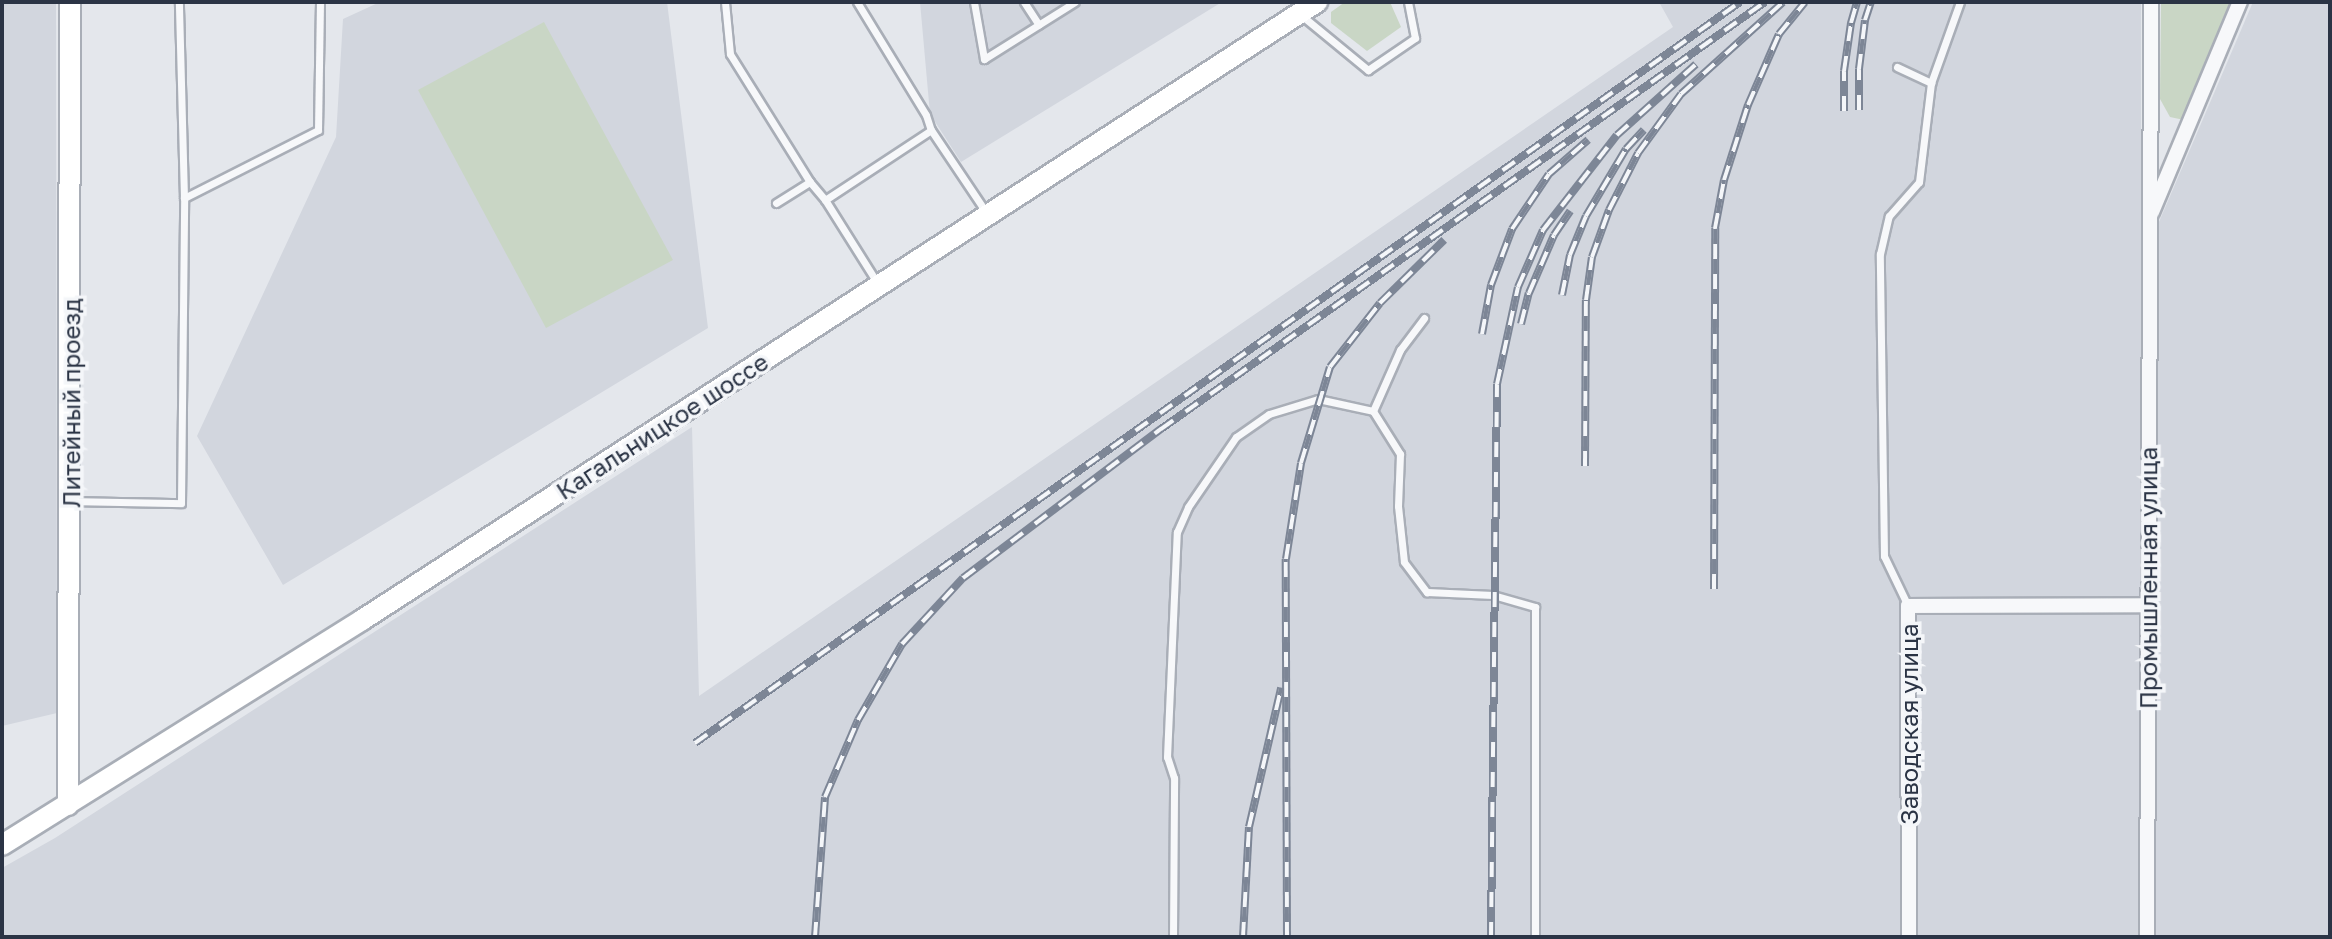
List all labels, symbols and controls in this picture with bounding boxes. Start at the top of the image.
street label: Литейный проезд [57,298,85,508]
street label: Кагальницкое шоссе [551,347,773,505]
street label: Промышленная улица [2134,447,2162,709]
street label: Заводская улица [1895,623,1923,825]

